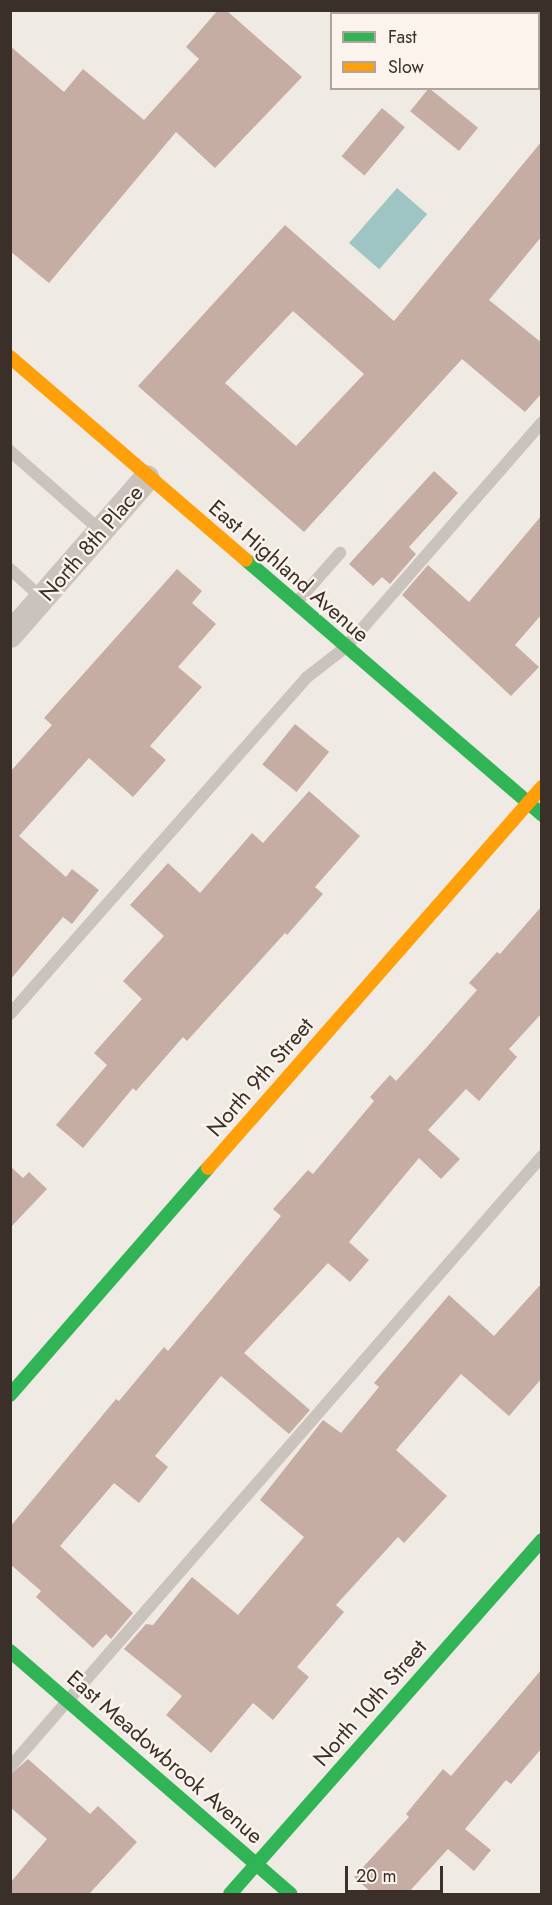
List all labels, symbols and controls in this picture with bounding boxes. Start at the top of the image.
legend [330,12,540,90]
text: Fast [388,24,417,50]
text: Slow [388,54,424,80]
street label: North 8th Place [33,480,149,606]
street label: East Highland Avenue [203,494,375,648]
street label: North 9th Street [201,1012,319,1142]
street label: North 10th Street [308,1634,432,1772]
street label: East Meadowbrook Avenue [62,1665,268,1849]
scale bar [348,1854,446,1892]
text: 20 m [356,1863,396,1889]

